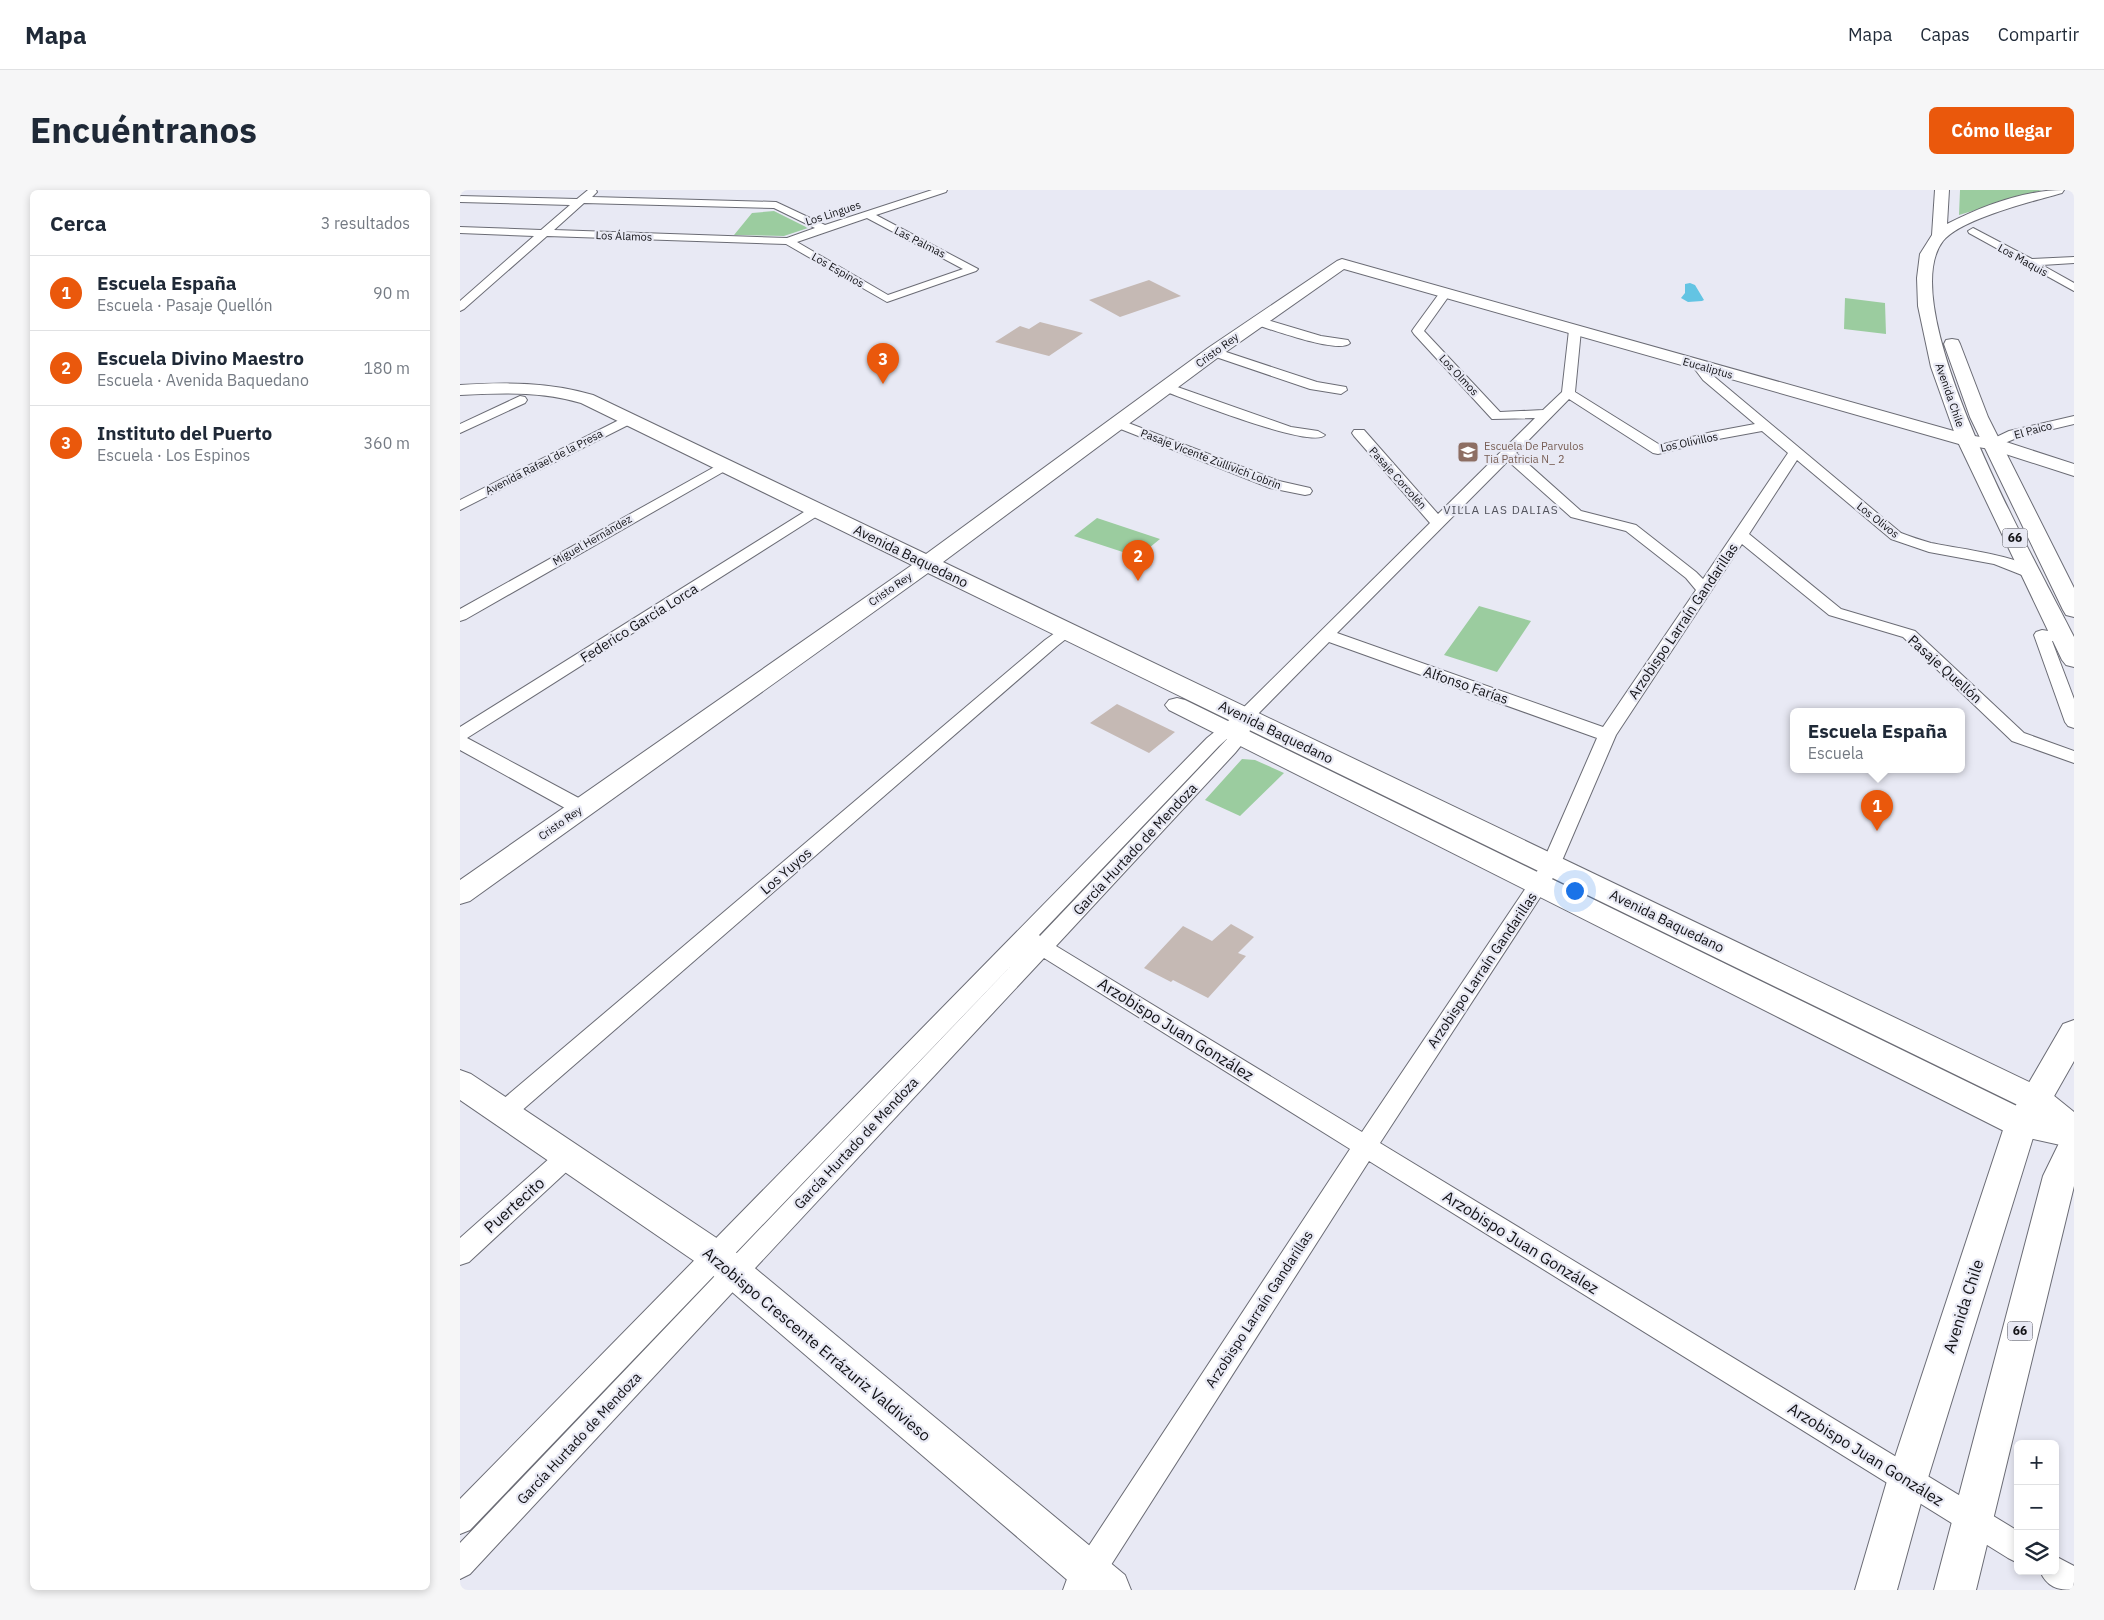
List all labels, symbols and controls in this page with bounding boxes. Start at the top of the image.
text: Mapa [25,19,87,51]
text: Mapa [1848,23,1892,46]
text: Capas [1920,23,1970,46]
text: Compartir [1998,23,2079,46]
text: Encuéntranos [30,107,257,153]
button: Cómo llegar [1929,107,2074,154]
street label: Los Lingues [804,197,862,229]
text: Cerca [50,209,107,237]
text: 3 resultados [321,213,410,233]
street label: Las Palmas [892,223,948,261]
street label: Los Álamos [595,228,653,244]
street label: Los Maquis [1996,241,2050,279]
street label: Los Espinos [809,249,867,291]
text: Escuela España [97,271,237,295]
text: 1 [61,283,71,303]
text: 90 m [373,283,410,303]
text: Escuela · Pasaje Quellón [97,295,273,315]
street label: Cristo Rey [1193,329,1242,370]
pin: 3 [867,343,899,384]
text: Escuela Divino Maestro [97,346,304,370]
street label: Los Olmos [1436,351,1482,399]
street label: Eucaliptus [1681,354,1735,382]
text: 2 [61,358,71,378]
text: 180 m [363,358,410,378]
street label: Avenida Chile [1932,361,1968,429]
text: Escuela · Avenida Baquedano [97,370,309,390]
street label: El Paico [2012,418,2054,442]
text: Instituto del Puerto [97,421,272,445]
street label: Avenida Rafael de la Presa [483,426,605,498]
street label: Pasaje Vicente Zullivich Lobrin [1139,426,1283,492]
street label: Los Olivillos [1659,429,1719,455]
text: 3 [61,433,71,453]
text: 360 m [363,433,410,453]
place label: Escuela De Parvulos Tia Patricia N_ 2 [1484,439,1584,466]
school or university icon: Escuela De Parvulos Tia Patricia N_ 2 [1456,440,1480,464]
street label: Pasaje Corcolén [1366,444,1430,512]
text: Escuela · Los Espinos [97,445,250,465]
street label: Los Olivos [1854,499,1902,541]
district label: VILLA LAS DALIAS [1443,502,1559,517]
street label: Miguel Hernández [550,512,634,568]
street label: Avenida Baquedano [851,520,971,592]
road number: 66 [2002,528,2028,548]
street label: Arzobispo Larraín Gandarillas [1624,539,1742,702]
pin: 2 [1122,540,1154,581]
street label: Cristo Rey [866,569,915,609]
street label: Federico García Lorca [577,579,702,667]
street label: Pasaje Quellón [1904,631,1986,707]
street label: Alfonso Farías [1421,662,1511,708]
street label: Avenida Baquedano [1216,696,1336,768]
popup [1790,708,1965,773]
text: Escuela España [1808,719,1947,743]
text: Escuela [1808,743,1864,763]
street label: García Hurtado de Mendoza [1069,779,1201,919]
pin: 1 [1861,790,1893,831]
street label: Cristo Rey [536,803,585,843]
street label: Los Yuyos [757,844,816,898]
your location [1562,878,1588,904]
street label: Avenida Baquedano [1607,885,1727,957]
street label: Arzobispo Larraín Gandarillas [1423,888,1541,1051]
street label: Arzobispo Juan González [1094,973,1258,1085]
street label: García Hurtado de Mendoza [790,1073,922,1213]
street label: Puertecito [480,1173,548,1237]
street label: Arzobispo Juan González [1439,1186,1603,1298]
street label: Arzobispo Larraín Gandarillas [1201,1227,1317,1391]
street label: Arzobispo Crescente Errázuriz Valdivieso [699,1243,935,1445]
street label: Avenida Chile [1938,1256,1988,1355]
road number: 66 [2008,1322,2032,1340]
street label: García Hurtado de Mendoza [513,1368,645,1508]
street label: Arzobispo Juan González [1784,1398,1948,1510]
map controls [2014,1440,2059,1575]
button: + [2014,1440,2059,1485]
button: − [2014,1485,2059,1530]
button: layers [2014,1530,2059,1575]

